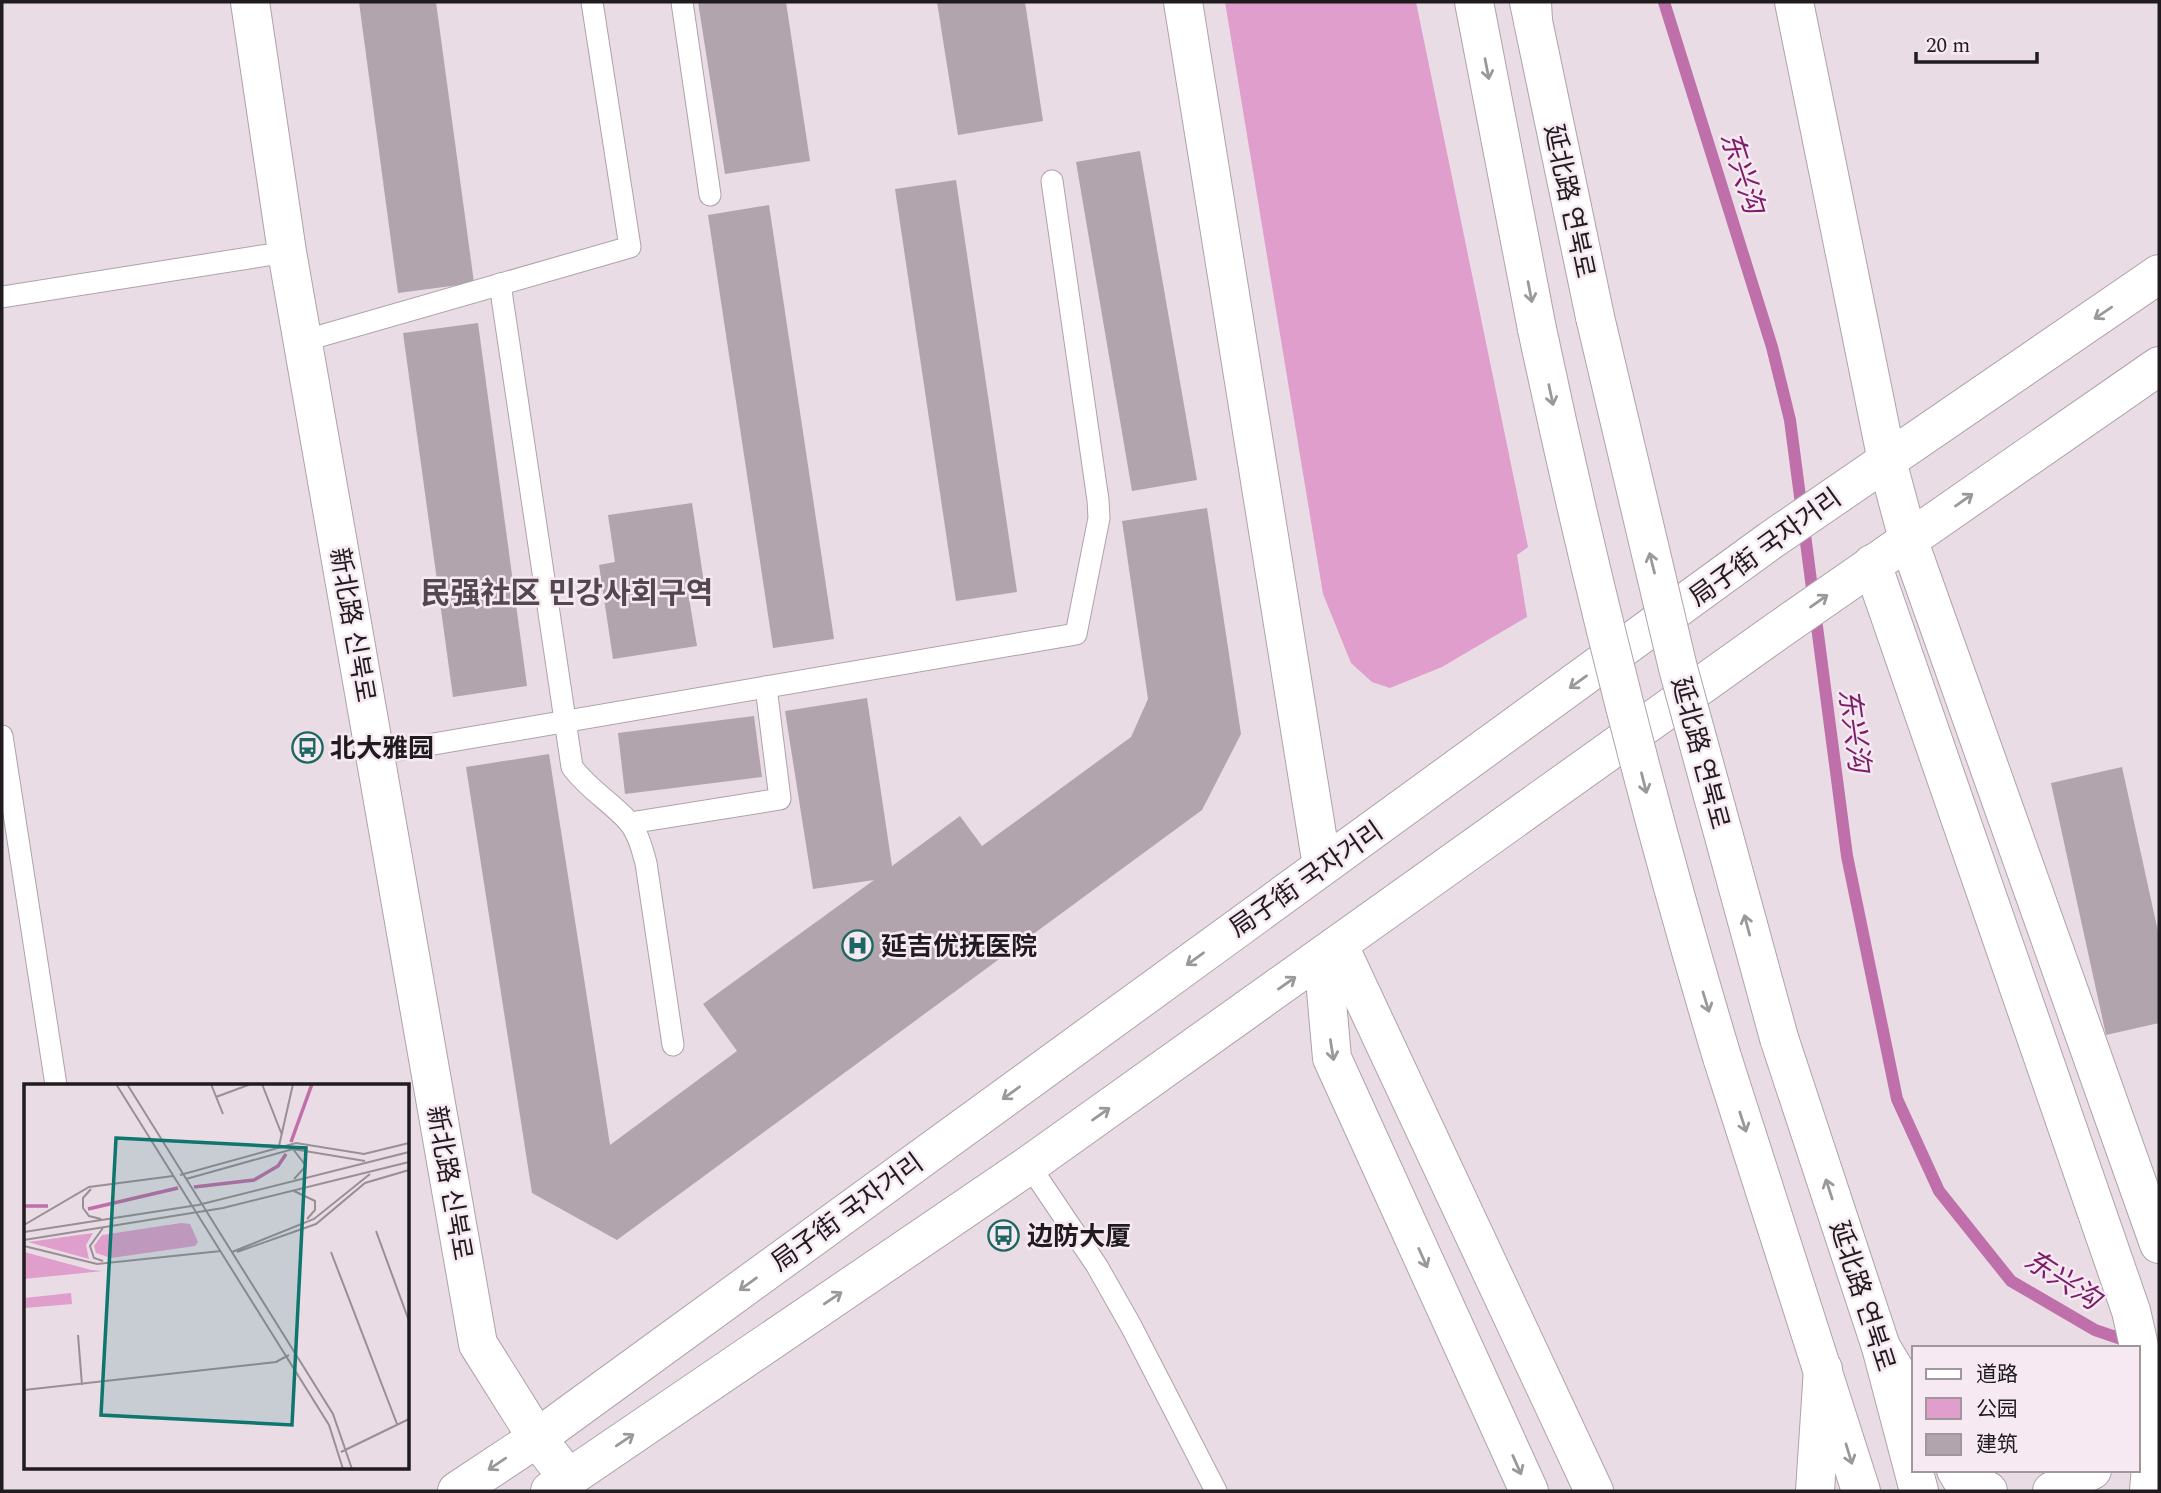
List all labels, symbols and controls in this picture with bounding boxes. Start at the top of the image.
scale bar [1916,21,2037,65]
text: 20 m [1926,30,1970,62]
one-way arrow [1481,57,1494,80]
street label: 延北路 연북로 [1533,121,1605,282]
water label: 东兴沟 [1708,126,1776,222]
one-way arrow [1524,280,1538,303]
one-way arrow [2094,305,2113,320]
one-way arrow [1545,383,1559,406]
street label: 局子街 국자거리 [1681,479,1850,617]
one-way arrow [1954,493,1974,507]
street label: 新北路 신북로 [319,545,385,706]
one-way arrow [1645,552,1658,575]
district label: 民强社区 민강사회구역 [420,571,714,617]
one-way arrow [1809,594,1828,608]
street label: 延北路 연북로 [1660,673,1740,834]
one-way arrow [1569,675,1588,689]
water label: 东兴沟 [1826,686,1881,778]
place label: 北大雅园 [330,729,434,769]
bus stop icon: 北大雅园 [290,731,324,765]
one-way arrow [1638,771,1651,794]
street label: 局子街 국자거리 [1221,812,1392,948]
one-way arrow [1740,915,1753,937]
place label: 延吉优抚医院 [881,927,1037,967]
hospital icon: 延吉优抚医院 [841,929,875,963]
one-way arrow [1186,951,1205,966]
one-way arrow [1277,975,1296,990]
one-way arrow [1700,991,1713,1013]
one-way arrow [1326,1038,1339,1061]
inset map [24,1084,410,1468]
one-way arrow [1002,1085,1021,1100]
street label: 新北路 신북로 [416,1103,482,1264]
one-way arrow [1091,1107,1110,1121]
one-way arrow [1738,1111,1750,1133]
street label: 局子街 국자거리 [763,1144,932,1282]
one-way arrow [1822,1179,1834,1201]
street label: 延北路 연북로 [1819,1216,1905,1377]
place label: 边防大厦 [1027,1217,1131,1257]
bus stop icon: 边防大厦 [987,1219,1021,1253]
water label: 东兴沟 [2015,1239,2112,1323]
one-way arrow [1417,1246,1430,1268]
one-way arrow [739,1277,758,1292]
one-way arrow [823,1291,842,1305]
legend [1912,1346,2140,1472]
text: 道路 [1976,1359,2018,1391]
text: 公园 [1976,1394,2018,1426]
text: 建筑 [1976,1429,2018,1461]
one-way arrow [615,1433,634,1447]
one-way arrow [1844,1442,1857,1464]
one-way arrow [1511,1453,1524,1475]
one-way arrow [488,1457,507,1472]

